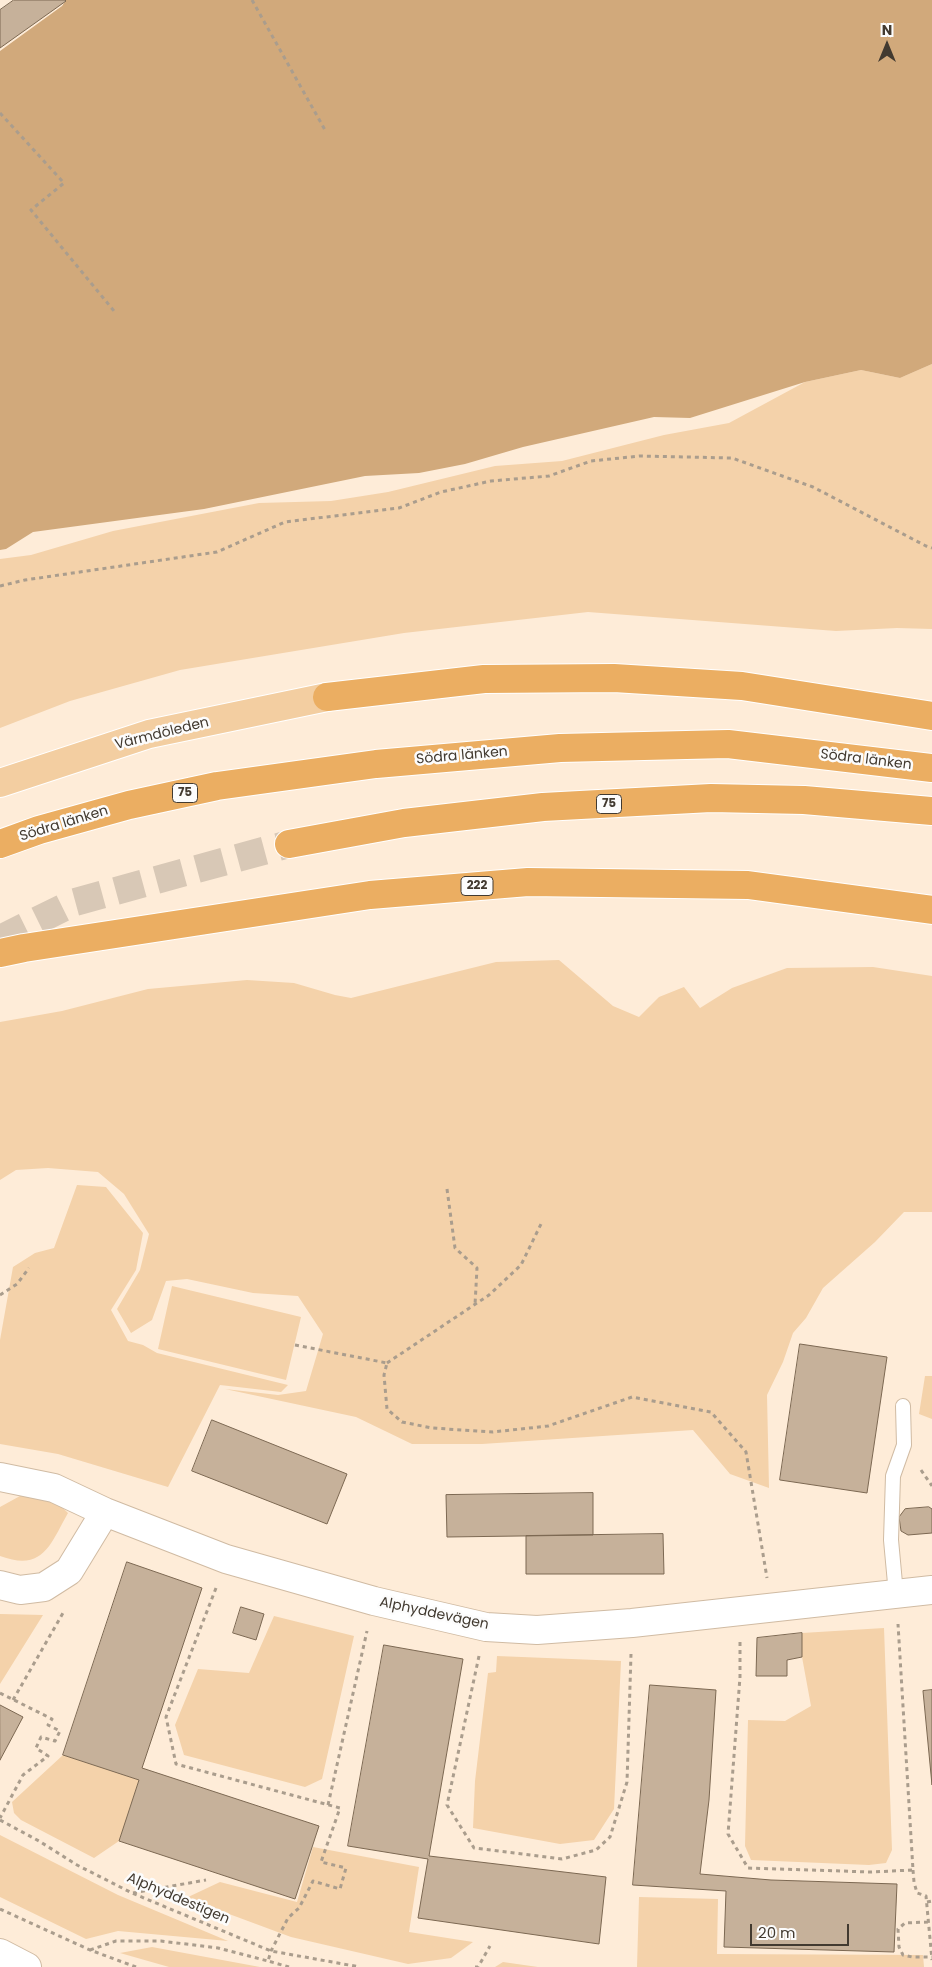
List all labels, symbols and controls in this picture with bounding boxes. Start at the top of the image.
north arrow [862,20,912,70]
text: N [882,20,892,40]
street label: Värmdöleden [113,714,211,754]
street label: Södra länken [416,744,508,768]
street label: Södra länken [819,746,913,774]
road number: 75 [172,784,198,802]
road number: 75 [596,794,622,814]
street label: Södra länken [18,803,110,845]
road number: 222 [461,876,493,896]
street label: Alphyddevägen [378,1594,490,1634]
street label: Alphyddestigen [124,1870,232,1928]
scale bar [752,1914,851,1946]
text: 20 m [758,1922,796,1943]

